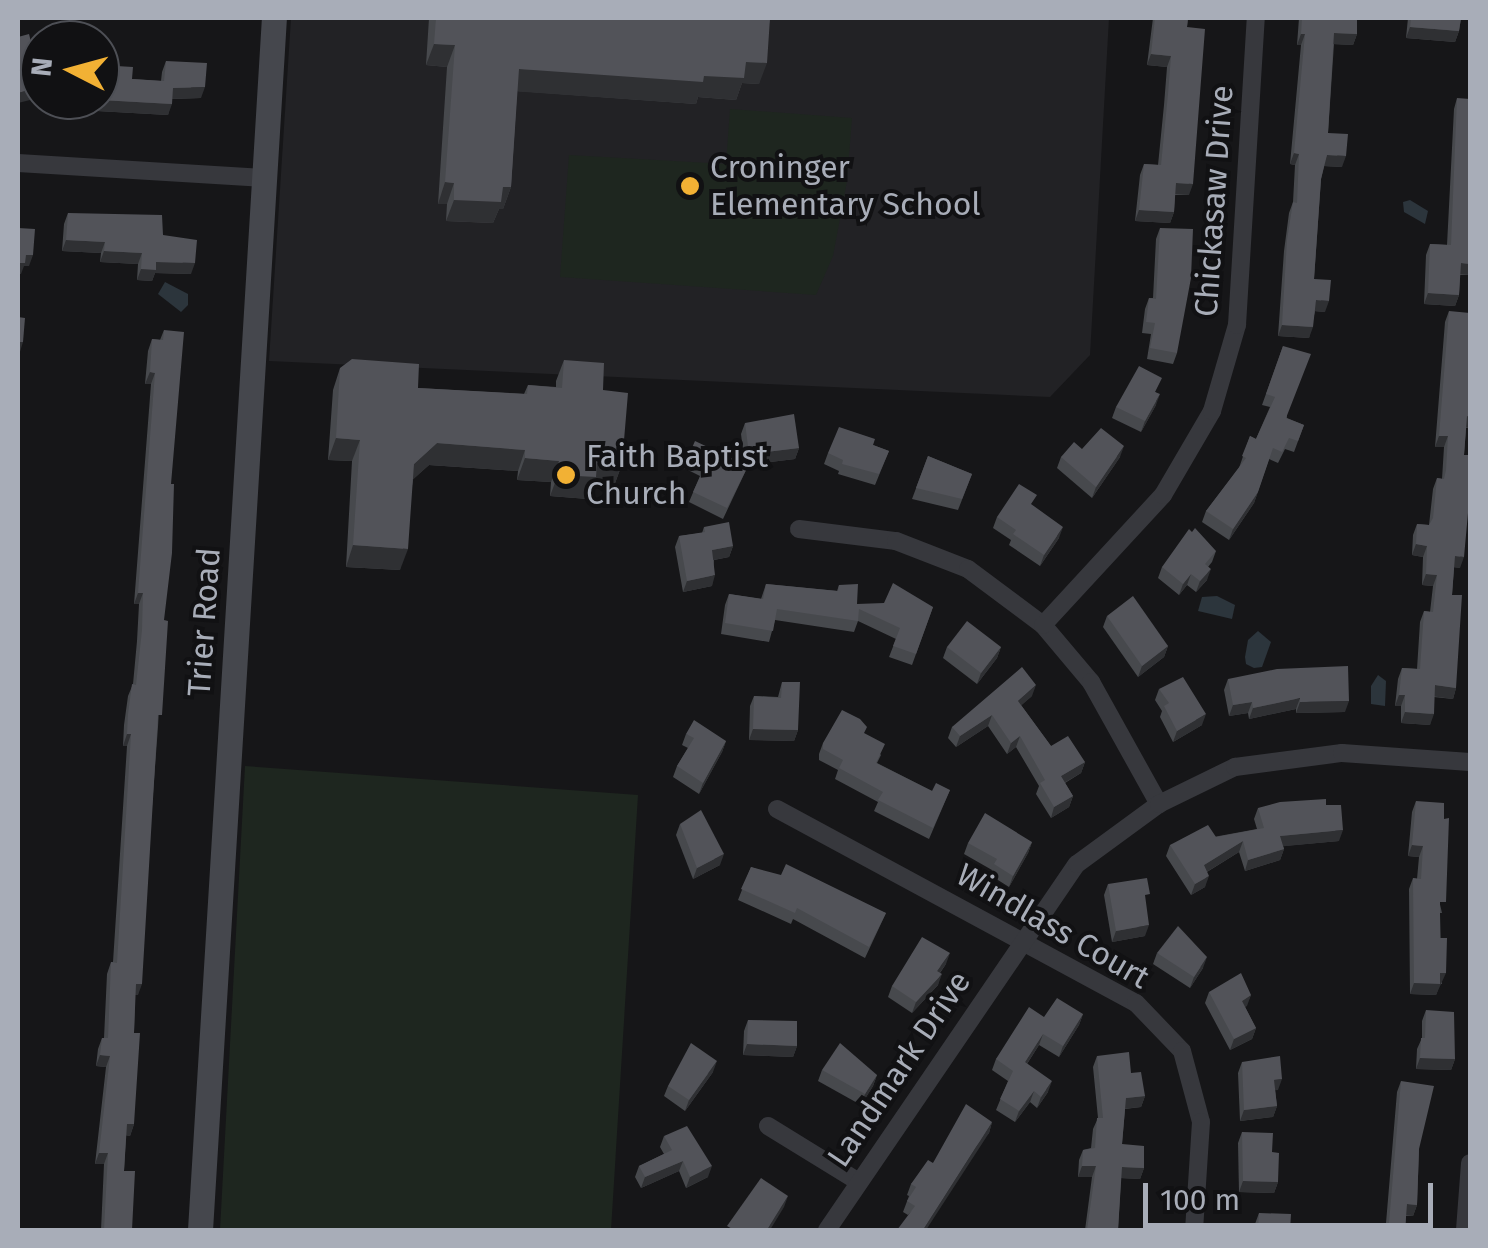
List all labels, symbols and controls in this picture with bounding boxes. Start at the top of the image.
north arrow [20,20,120,120]
text: N [24,56,59,78]
street label: Chickasaw Drive [1187,84,1241,318]
place label: Croninger Elementary School [710,149,981,224]
marker: Croninger Elementary School [679,175,701,197]
place label: Faith Baptist Church [586,438,768,513]
marker: Faith Baptist Church [555,464,577,486]
street label: Trier Road [180,546,228,698]
street label: Windlass Court [950,855,1156,997]
street label: Landmark Drive [819,964,979,1174]
scale bar [1148,1163,1438,1225]
text: 100 m [1160,1182,1240,1218]

